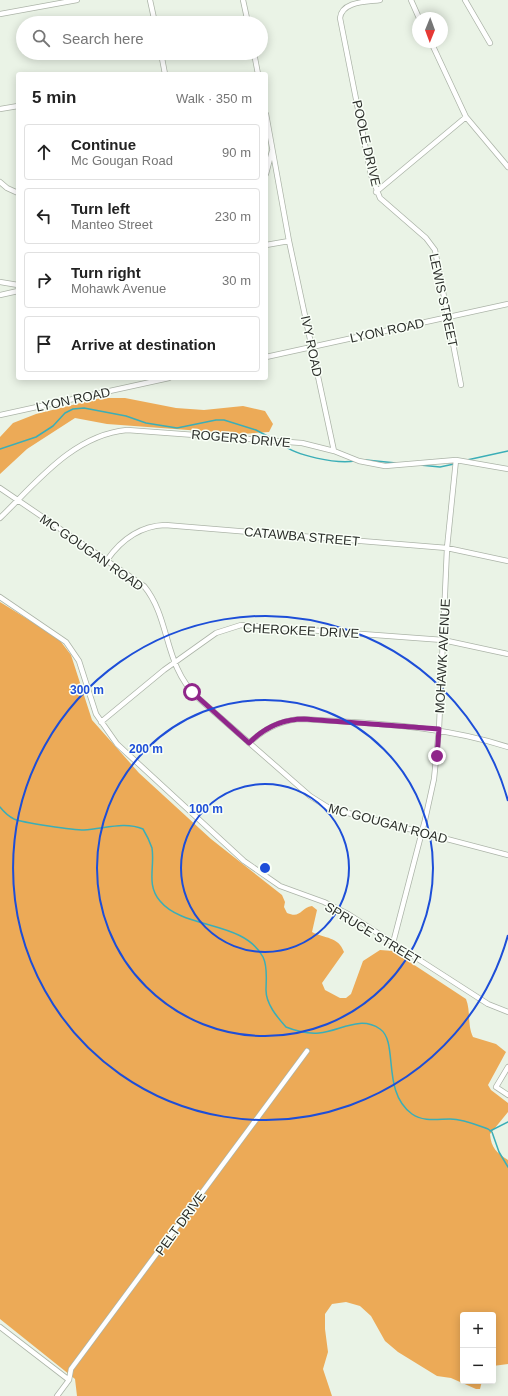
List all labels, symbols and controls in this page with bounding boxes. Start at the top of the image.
north arrow [412,12,448,48]
search box [16,16,268,60]
icon: search [30,27,52,49]
text: Search here [62,30,144,47]
text: 5 min [32,88,76,107]
text: Walk · 350 m [176,91,252,106]
street label: POOLE DRIVE [349,98,384,188]
text: Continue [71,136,136,153]
icon: ahead [33,141,55,163]
text: 90 m [222,145,251,160]
text: Mc Gougan Road [71,153,173,168]
text: Turn left [71,200,130,217]
icon: left [33,205,55,227]
text: 230 m [215,209,251,224]
text: Manteo Street [71,217,153,232]
street label: LEWIS STREET [426,252,461,348]
text: Turn right [71,264,141,281]
icon: right [33,269,55,291]
text: 30 m [222,273,251,288]
text: Mohawk Avenue [71,281,166,296]
street label: IVY ROAD [298,314,325,378]
street label: LYON ROAD [349,315,426,346]
icon: arrive [33,333,55,355]
text: Arrive at destination [71,336,216,353]
street label: LYON ROAD [35,384,112,415]
street label: ROGERS DRIVE [191,427,292,450]
street label: MC GOUGAN ROAD [37,511,146,594]
street label: CATAWBA STREET [243,524,360,549]
street label: MOHAWK AVENUE [432,598,453,714]
street label: CHEROKEE DRIVE [243,620,360,641]
text: 300 m [70,683,104,697]
route start [183,683,201,701]
text: 200 m [129,742,163,756]
route end [428,747,446,765]
street label: MC GOUGAN ROAD [327,800,449,847]
text: 100 m [189,802,223,816]
centre of rings [258,861,272,875]
street label: SPRUCE STREET [322,899,423,968]
street label: PELT DRIVE [152,1188,209,1258]
map controls [460,1312,496,1384]
button: + [460,1312,496,1348]
button: − [460,1348,496,1384]

